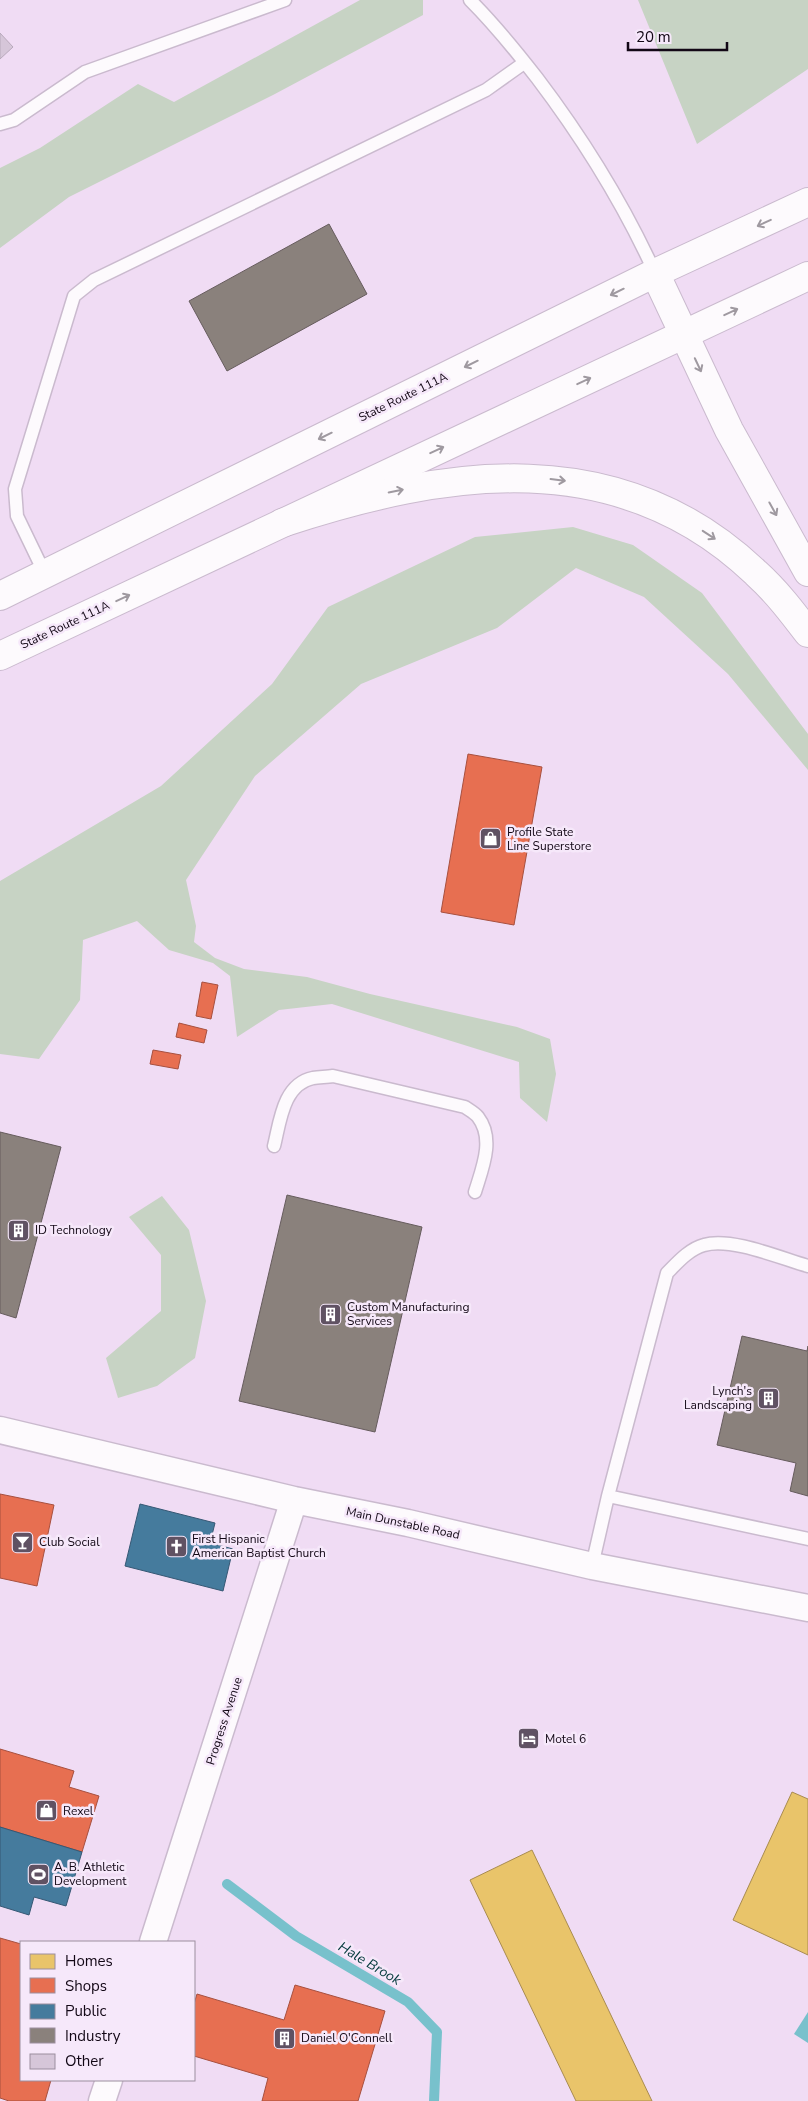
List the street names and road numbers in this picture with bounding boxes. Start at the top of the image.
street label: State Route 111A [356,368,450,425]
street label: State Route 111A [18,597,112,653]
street label: Main Dunstable Road [345,1503,461,1543]
street label: Progress Avenue [202,1675,246,1767]

